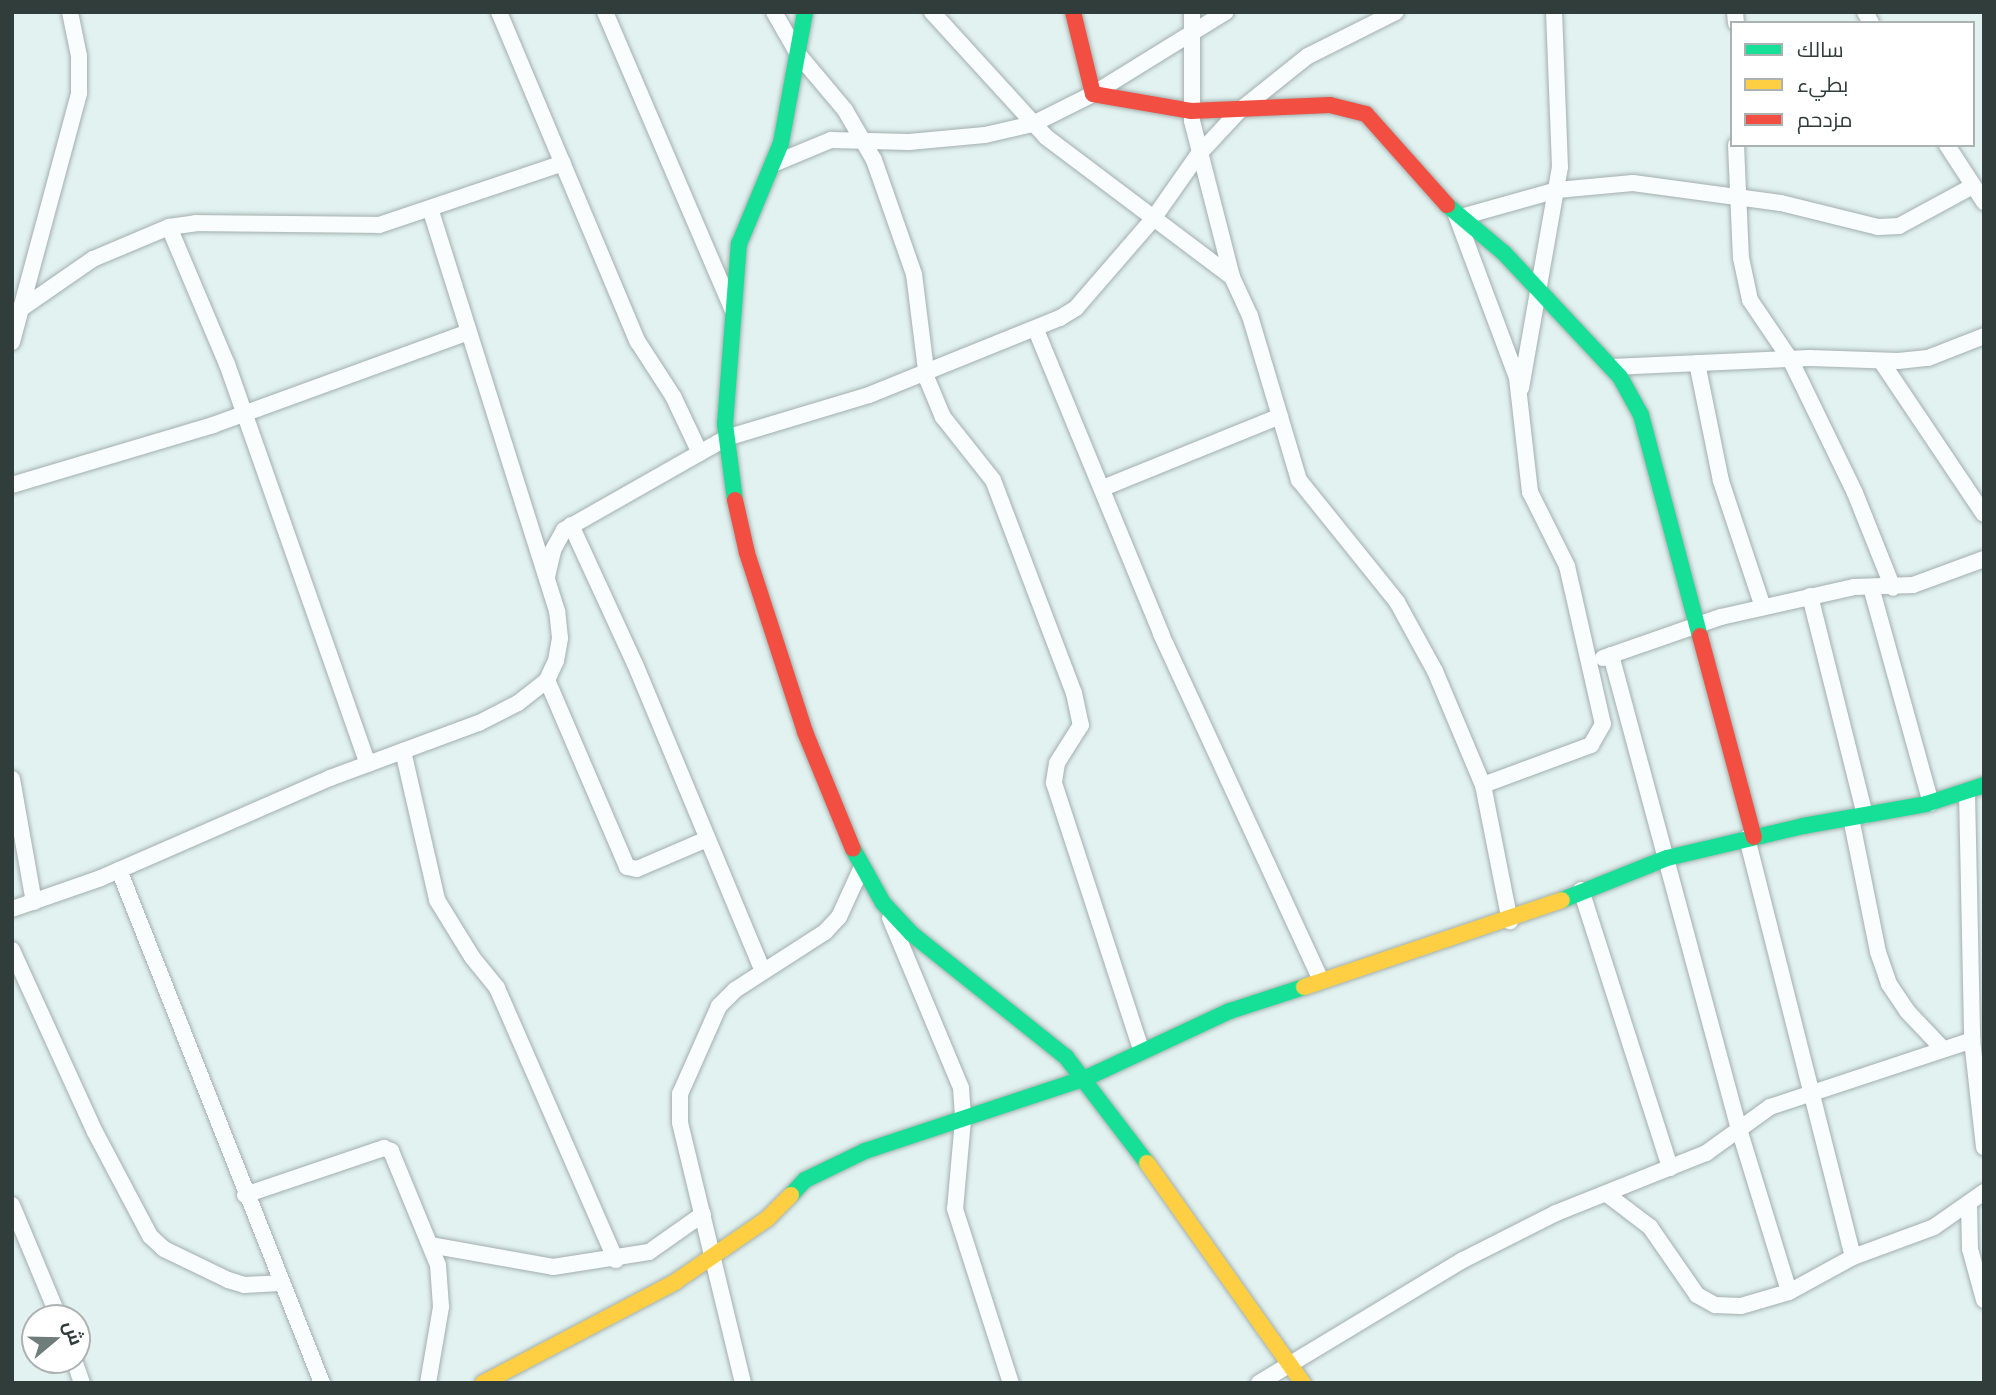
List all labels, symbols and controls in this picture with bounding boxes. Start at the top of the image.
legend [1730,21,1975,147]
text: سالك [1797,35,1844,63]
text: بطيء [1797,70,1848,98]
text: مزدحم [1797,105,1852,133]
north arrow [21,1304,91,1374]
text: ش [58,1317,90,1349]

